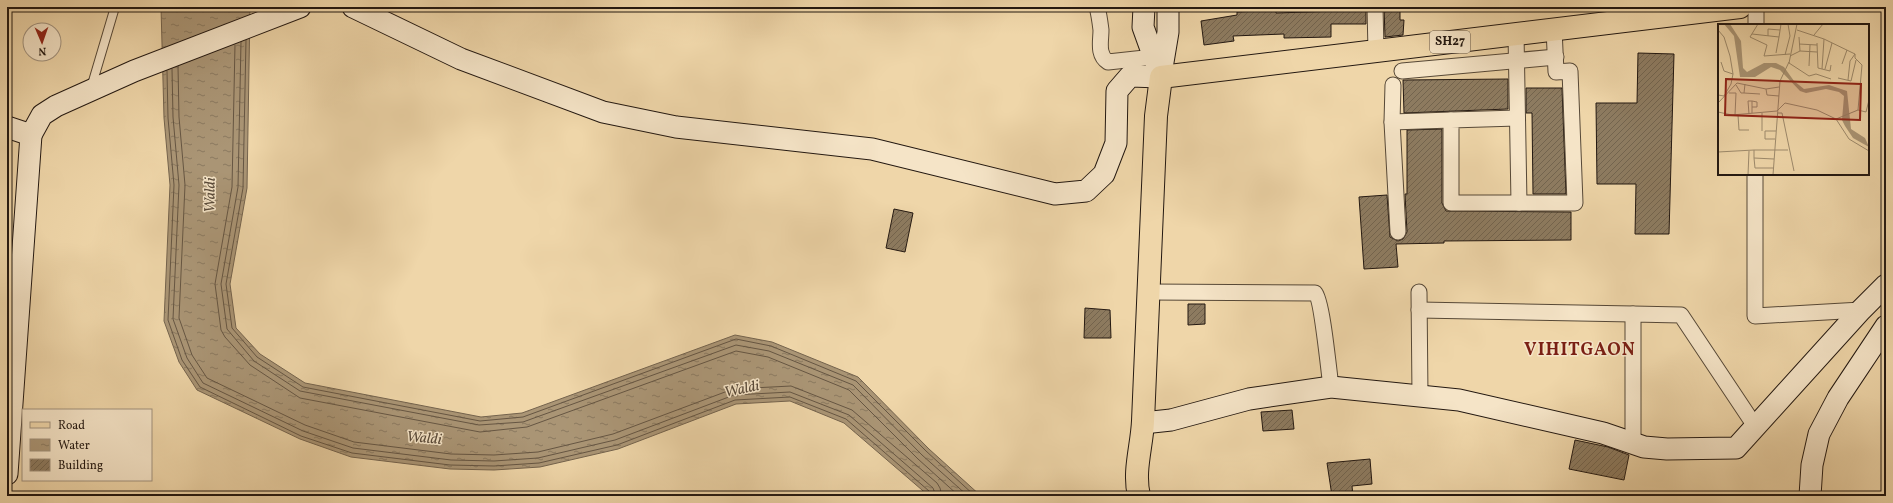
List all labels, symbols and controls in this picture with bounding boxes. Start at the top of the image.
north arrow [22,22,62,62]
inset map [1718,24,1869,175]
road number: SH27 [1430,31,1470,53]
text: N [38,43,47,58]
water label: Waldi [200,177,222,213]
district label: VIHITGAON [1524,338,1636,363]
water label: Waldi [723,376,762,404]
legend [22,409,152,481]
text: Road [58,418,85,434]
water label: Waldi [406,427,443,451]
text: Water [58,438,90,454]
text: Building [58,458,103,474]

